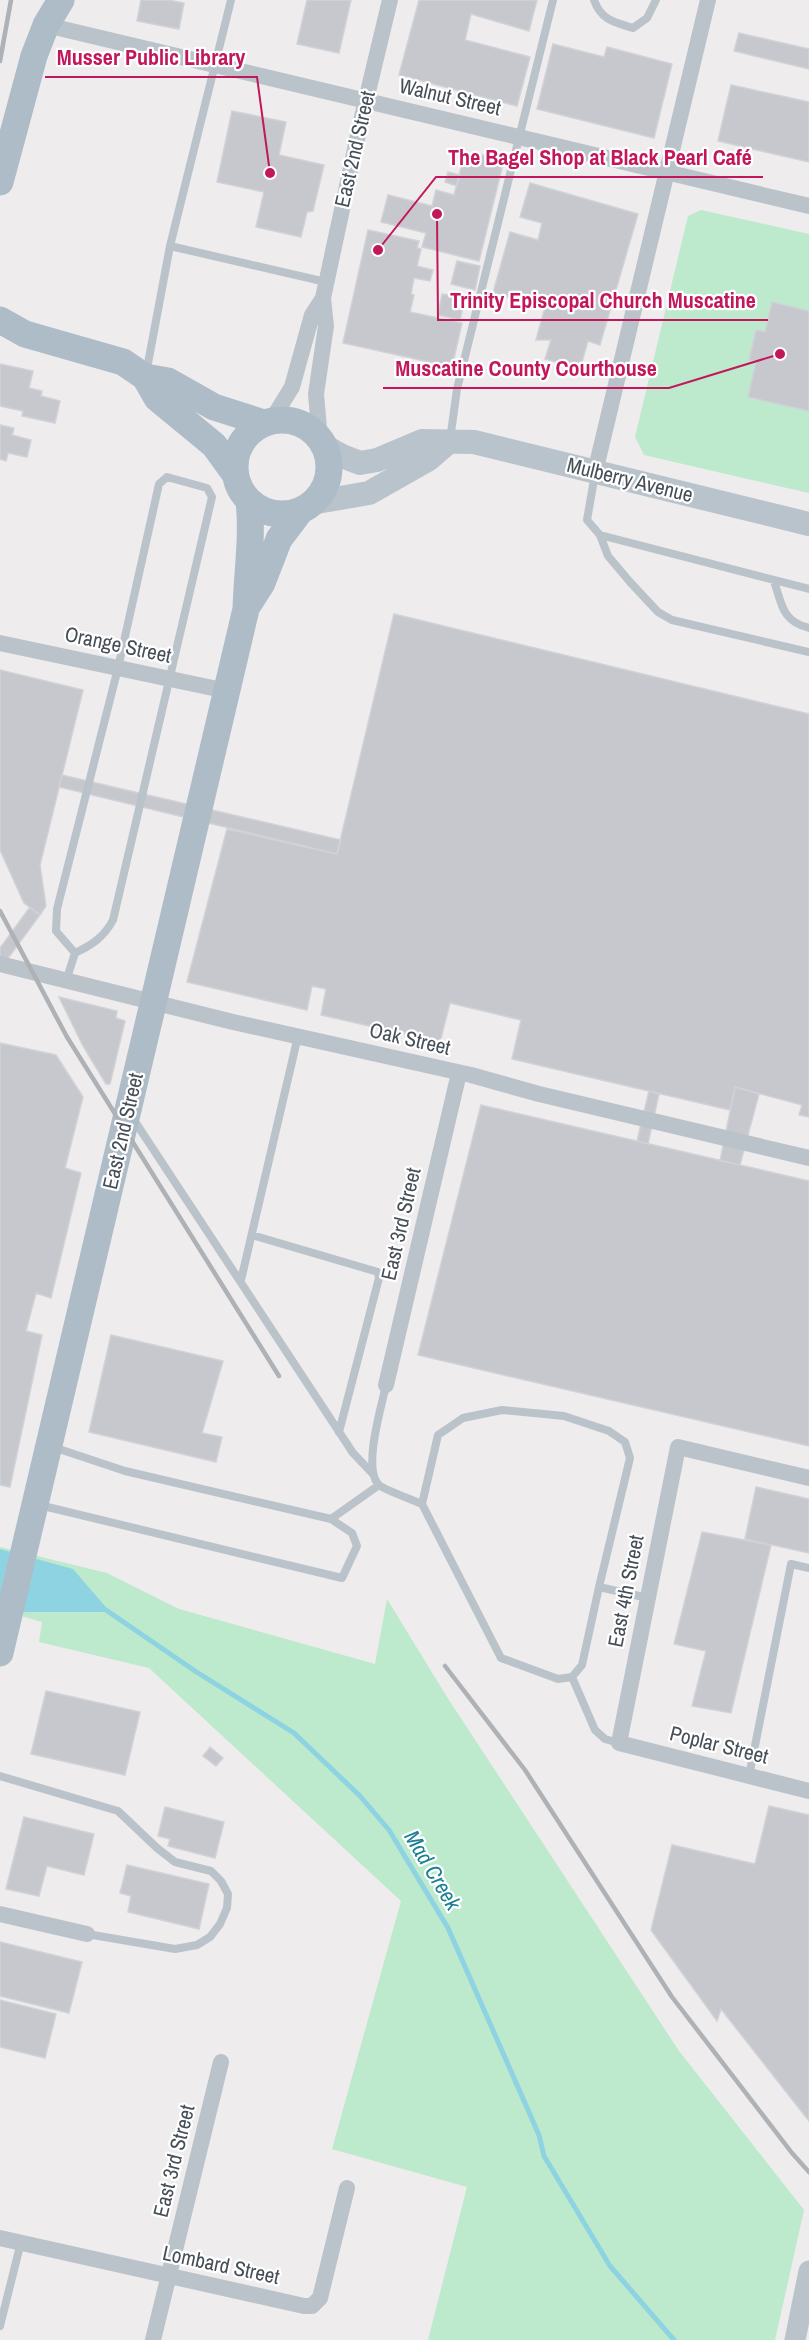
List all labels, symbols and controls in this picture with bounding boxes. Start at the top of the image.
callout: Musser Public Library [45,37,257,77]
text: Musser Public Library [57,42,245,72]
street label: Walnut Street [396,71,504,122]
street label: East 2nd Street [327,88,382,210]
callout: The Bagel Shop at Black Pearl Café [436,137,763,177]
text: The Bagel Shop at Black Pearl Café [448,142,752,172]
callout: Trinity Episcopal Church Muscatine [438,280,768,320]
text: Trinity Episcopal Church Muscatine [450,285,756,315]
callout: Muscatine County Courthouse [383,348,669,388]
text: Muscatine County Courthouse [395,353,657,383]
street label: Mulberry Avenue [564,450,696,509]
street label: Orange Street [62,619,174,670]
street label: Oak Street [367,1015,454,1062]
street label: East 2nd Street [95,1070,150,1192]
street label: East 3rd Street [373,1164,428,1283]
street label: East 4th Street [600,1532,651,1650]
street label: Poplar Street [667,1718,772,1771]
water label: Mad Creek [397,1824,469,1916]
street label: East 3rd Street [146,2101,202,2220]
street label: Lombard Street [160,2238,282,2291]

